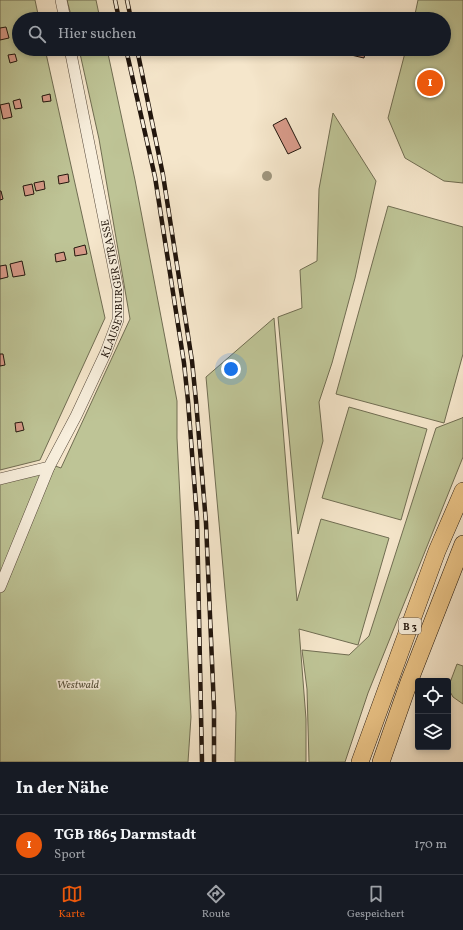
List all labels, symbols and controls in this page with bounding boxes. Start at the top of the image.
search box [12,12,451,56]
icon: search [26,23,48,45]
text: Hier suchen [58,24,136,45]
pin: 1 [417,68,443,98]
street label: KLAUSENBURGER STRASSE [94,217,110,359]
text: KLAUSENBURGER STRASSE [98,218,127,361]
your location [221,359,241,379]
road number: B 3 [399,618,421,634]
park label: Westwald [57,678,100,693]
map controls [415,678,451,750]
button: locate [415,678,451,714]
button: layers [415,714,451,750]
text: In der Nähe [16,777,109,800]
text: TGB 1865 Darmstadt [54,825,196,846]
text: 1 [26,836,32,854]
text: 170 m [414,836,447,854]
text: Sport [54,846,86,864]
tab: Karte [58,883,85,922]
tab: Route [202,883,230,922]
tab: Gespeichert [347,883,405,922]

